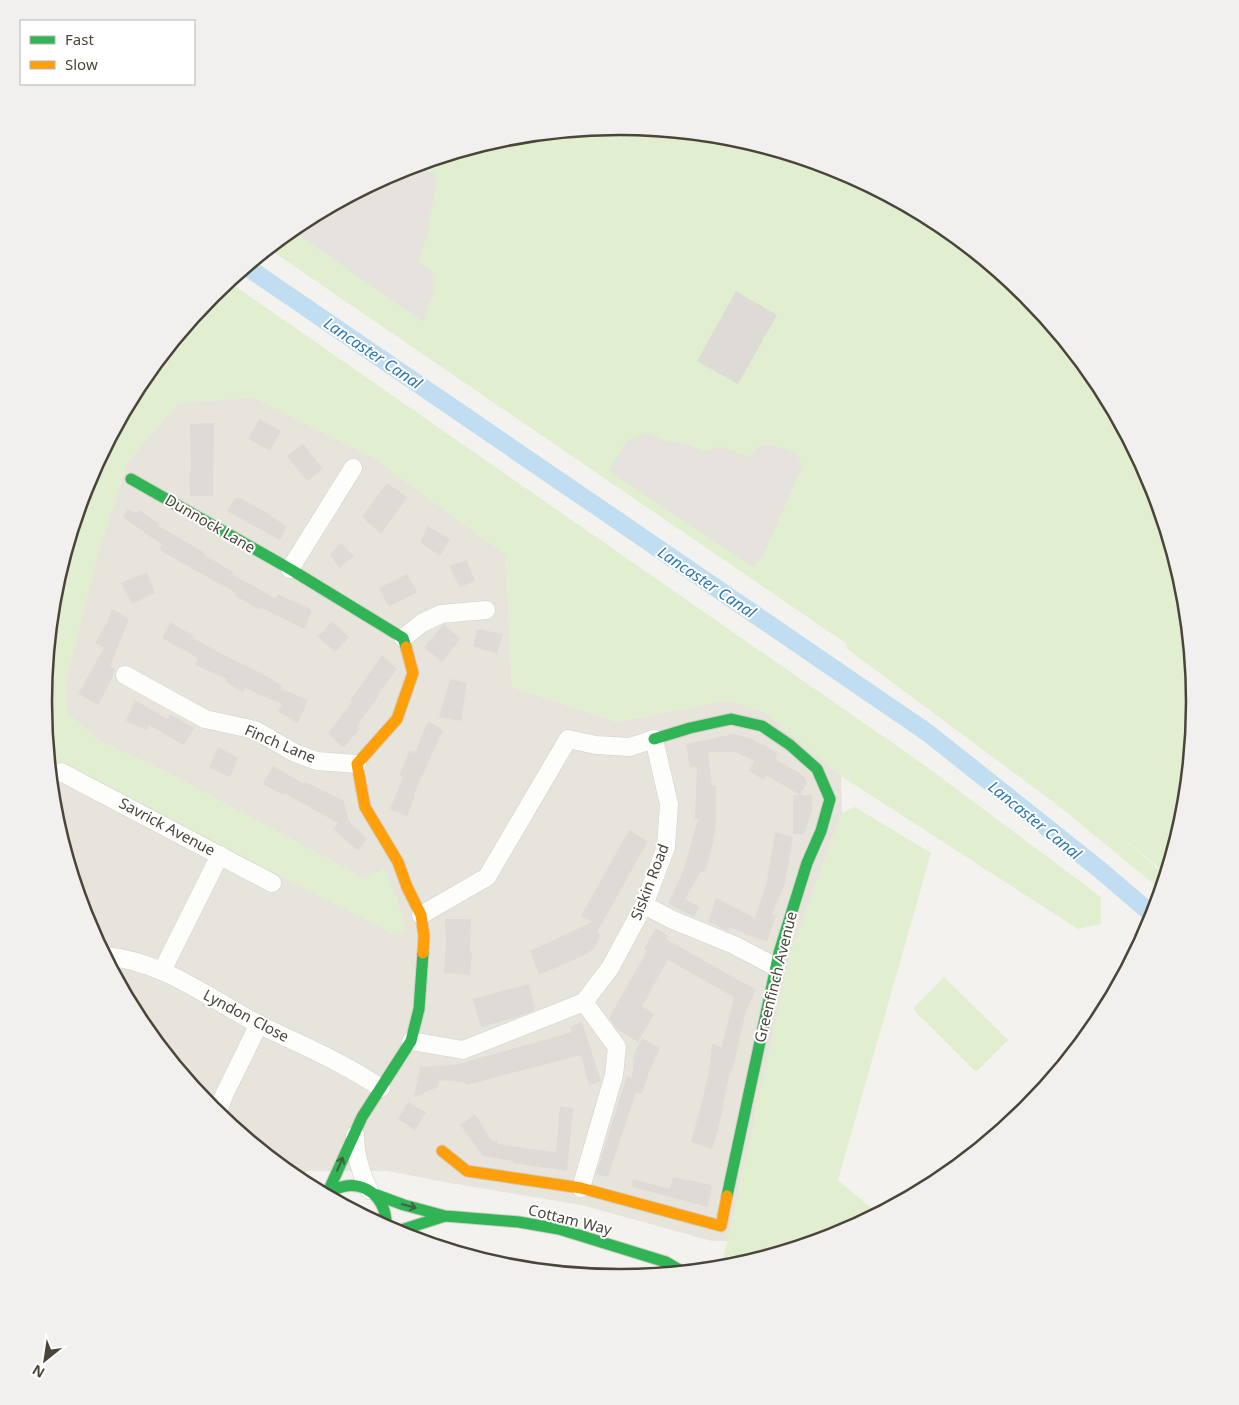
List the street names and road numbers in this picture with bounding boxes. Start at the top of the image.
street label: Dunnock Lane [162,489,259,557]
street label: Finch Lane [242,719,319,767]
street label: Savrick Avenue [116,792,219,860]
street label: Siskin Road [625,841,673,923]
street label: Greenfinch Avenue [749,909,801,1044]
street label: Lyndon Close [200,984,293,1046]
street label: Cottam Way [526,1199,614,1239]

